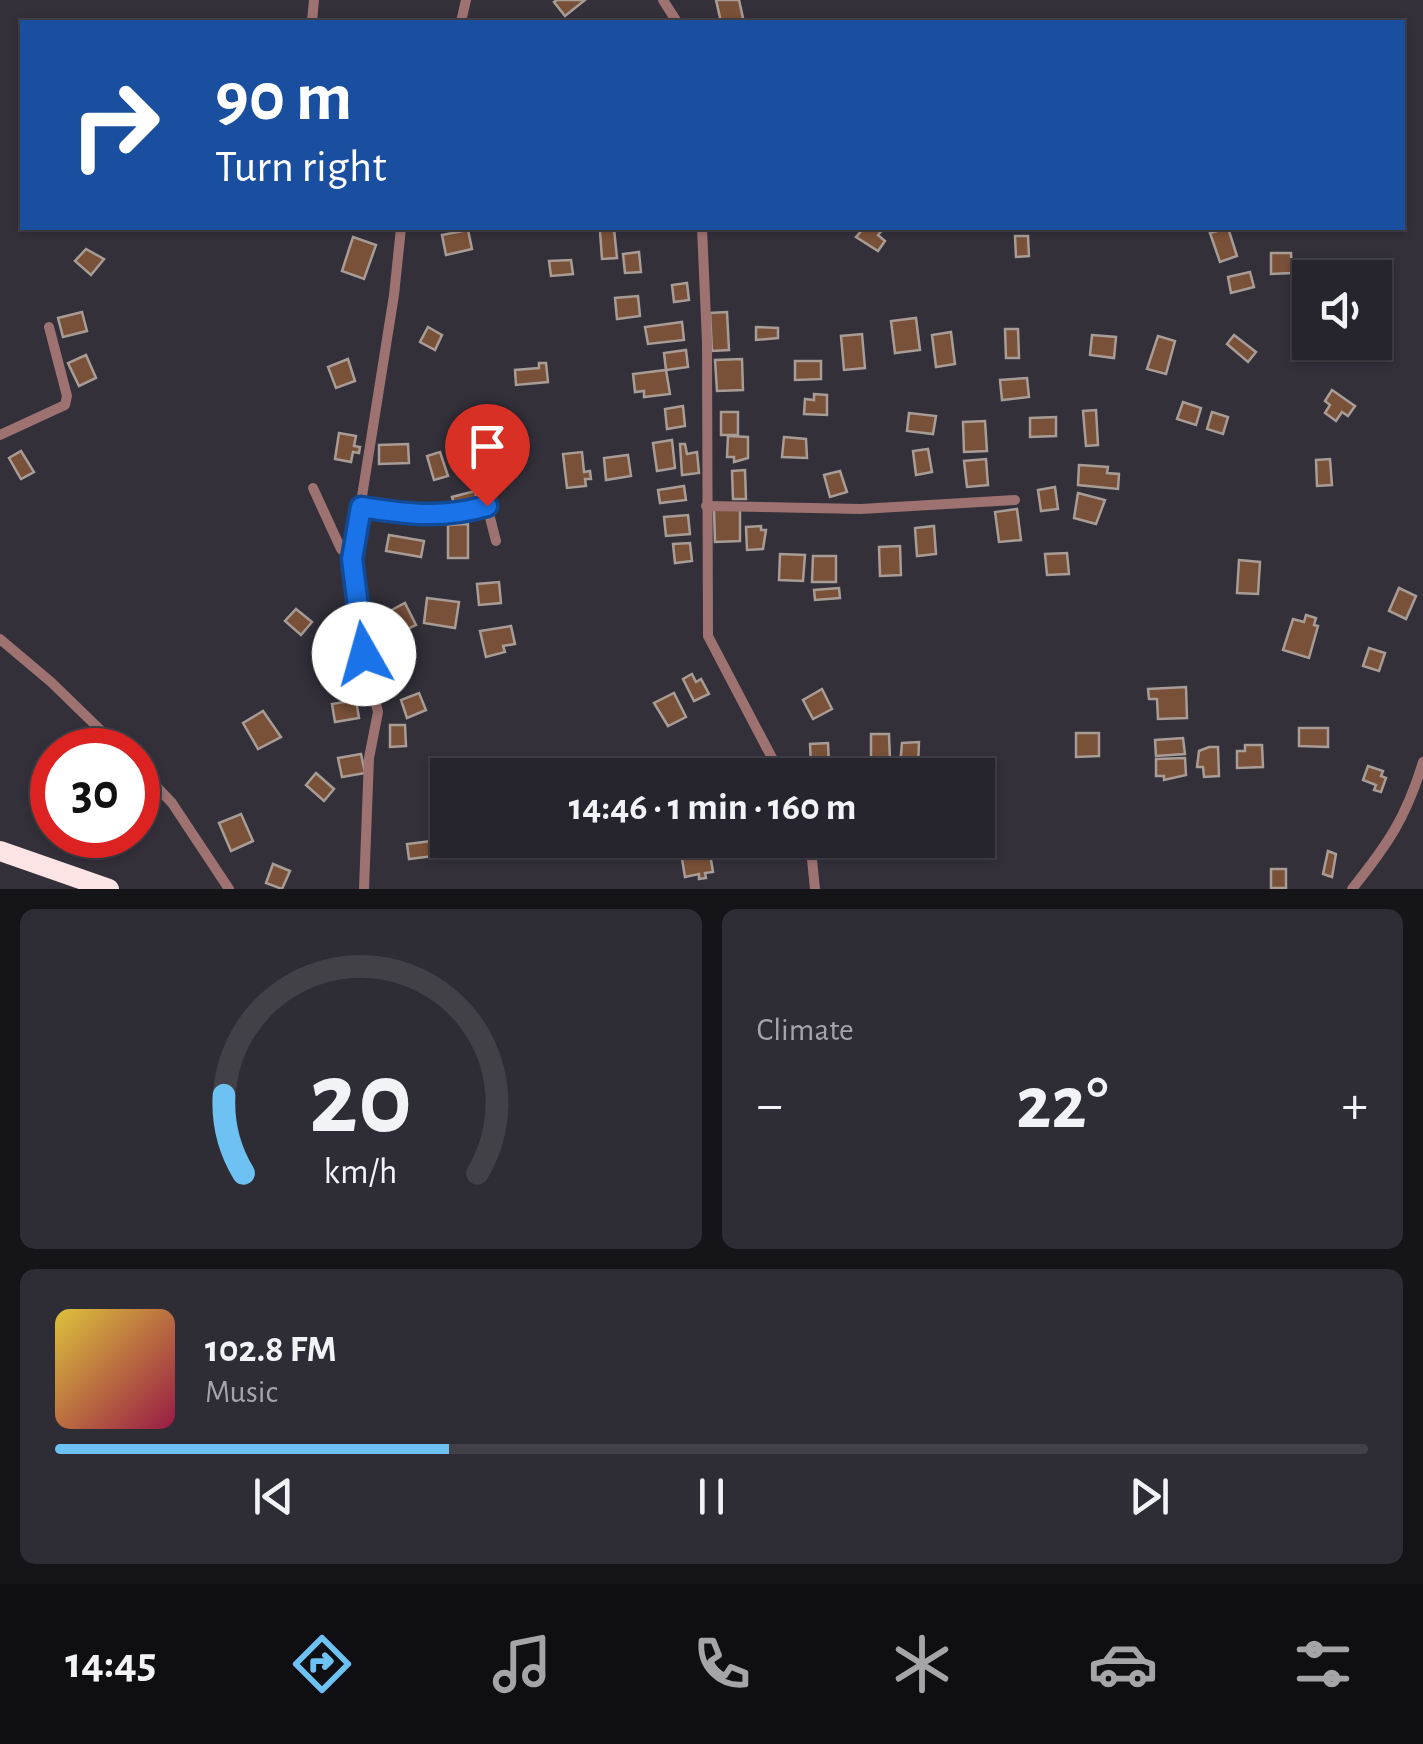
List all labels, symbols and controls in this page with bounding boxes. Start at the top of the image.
icon: right [50,60,180,190]
text: 90 m [215,63,352,133]
text: Turn right [215,145,387,190]
map controls [1292,260,1392,360]
button: sound [1292,260,1392,360]
pin [445,404,530,507]
icon: arrive [460,419,515,474]
position arrow [312,602,416,706]
speed limit sign: 30 [30,728,160,858]
text: 14:46 · 1 min · 160 m [569,789,856,827]
text: Climate [757,1014,854,1046]
text: 20 [309,1048,412,1152]
text: 22° [1016,1067,1109,1142]
text: − [757,1078,783,1133]
text: + [1342,1078,1368,1133]
text: km/h [324,1154,398,1190]
text: 102.8 FM [205,1331,337,1369]
text: Music [205,1376,278,1408]
icon: previous [246,1469,301,1524]
icon: pause [684,1469,739,1524]
icon: next [1122,1469,1177,1524]
icon: directions [287,1629,357,1699]
icon: music [487,1629,557,1699]
icon: phone [687,1629,757,1699]
icon: climate [887,1629,957,1699]
icon: car [1088,1629,1158,1699]
icon: filters [1288,1629,1358,1699]
text: 14:45 [65,1641,156,1686]

